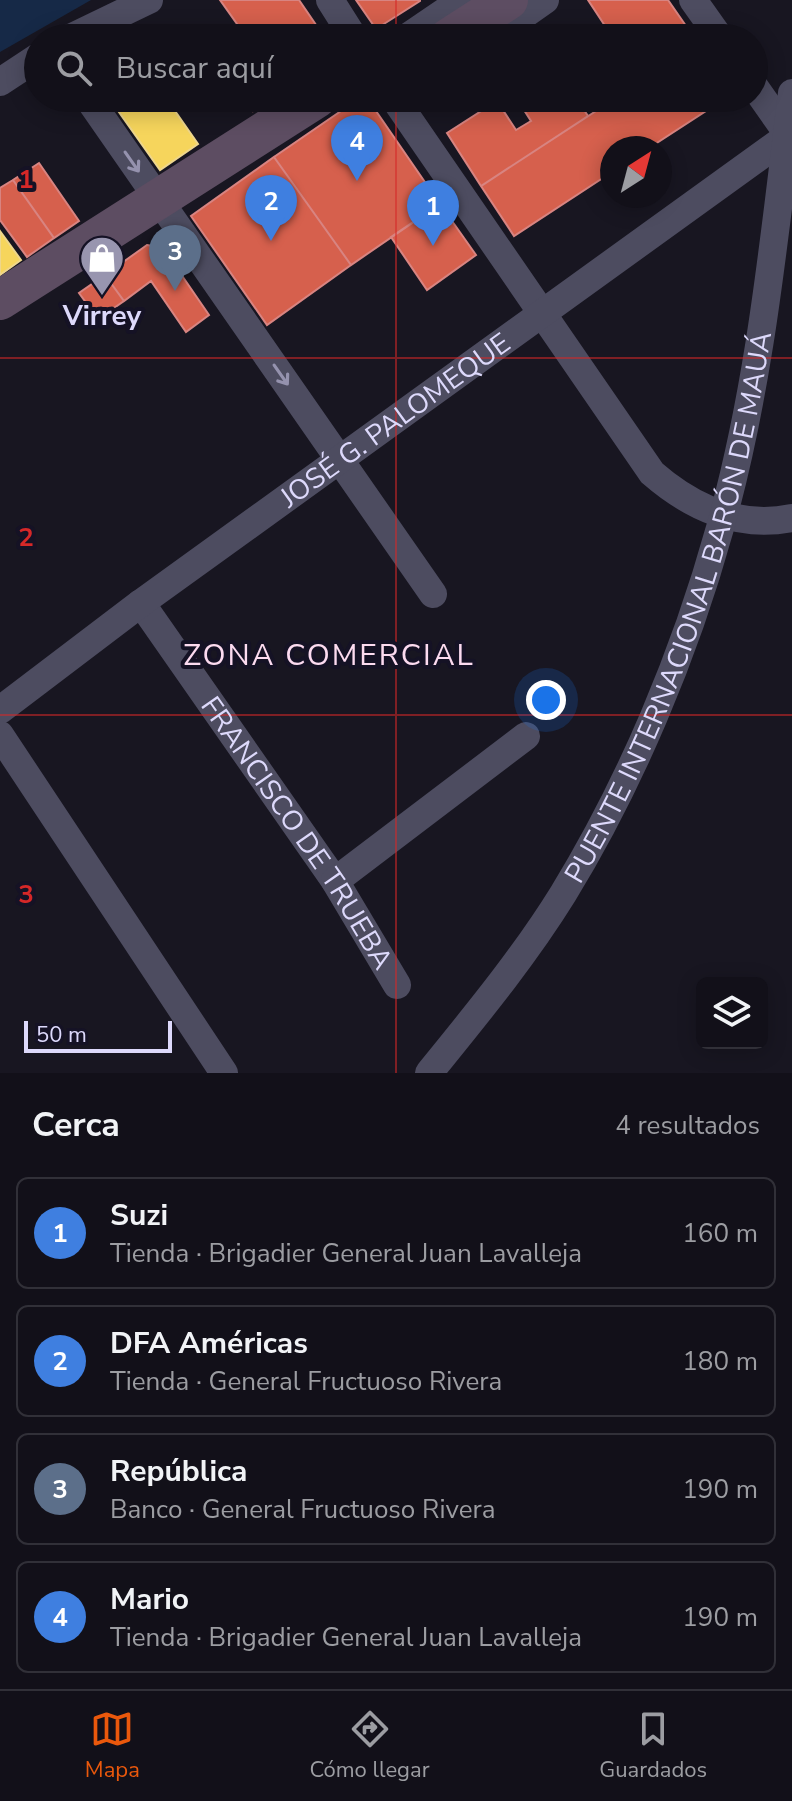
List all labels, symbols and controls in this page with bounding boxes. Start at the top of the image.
search box [24,24,768,112]
icon: search [52,46,96,90]
text: Buscar aquí [116,48,273,89]
pin: 4 [331,115,383,181]
north arrow [600,136,672,208]
one-way arrow [124,151,140,173]
text: 1 [18,162,34,197]
pin: 2 [245,175,297,241]
pin: 1 [407,180,459,246]
pin: 3 [149,225,201,291]
shop icon: Virrey [78,234,126,297]
place label: Virrey [62,297,142,335]
street label: JOSÉ G. PALOMEQUE [272,325,518,517]
street label: PUENTE INTERNACIONAL BARÓN DE MAUÁ [556,329,781,890]
one-way arrow [273,364,289,386]
text: 2 [18,520,34,555]
district label: ZONA COMERCIAL [183,635,475,676]
your location [526,680,566,720]
street label: FRANCISCO DE TRUEBA [192,689,401,977]
text: 3 [18,877,34,912]
map controls [696,977,768,1049]
button: layers [696,977,768,1049]
scale bar [24,1017,172,1053]
text: 50 m [36,1020,87,1050]
text: Cerca [32,1102,120,1148]
text: 4 resultados [615,1108,760,1143]
text: Suzi [110,1195,168,1236]
text: 1 [52,1216,68,1251]
text: 160 m [682,1216,758,1251]
text: Tienda · Brigadier General Juan Lavalleja [110,1236,582,1271]
text: DFA Américas [110,1323,308,1364]
text: 2 [52,1344,68,1379]
text: 180 m [682,1344,758,1379]
text: Tienda · General Fructuoso Rivera [110,1364,502,1399]
text: República [110,1451,248,1492]
text: 3 [52,1472,68,1507]
text: 190 m [682,1472,758,1507]
text: Banco · General Fructuoso Rivera [110,1492,495,1527]
text: Mario [110,1579,189,1620]
text: 4 [52,1600,68,1635]
text: 190 m [682,1600,758,1635]
text: Tienda · Brigadier General Juan Lavalleja [110,1620,582,1655]
tab: Mapa [85,1707,140,1785]
tab: Cómo llegar [310,1707,430,1785]
tab: Guardados [599,1707,707,1785]

